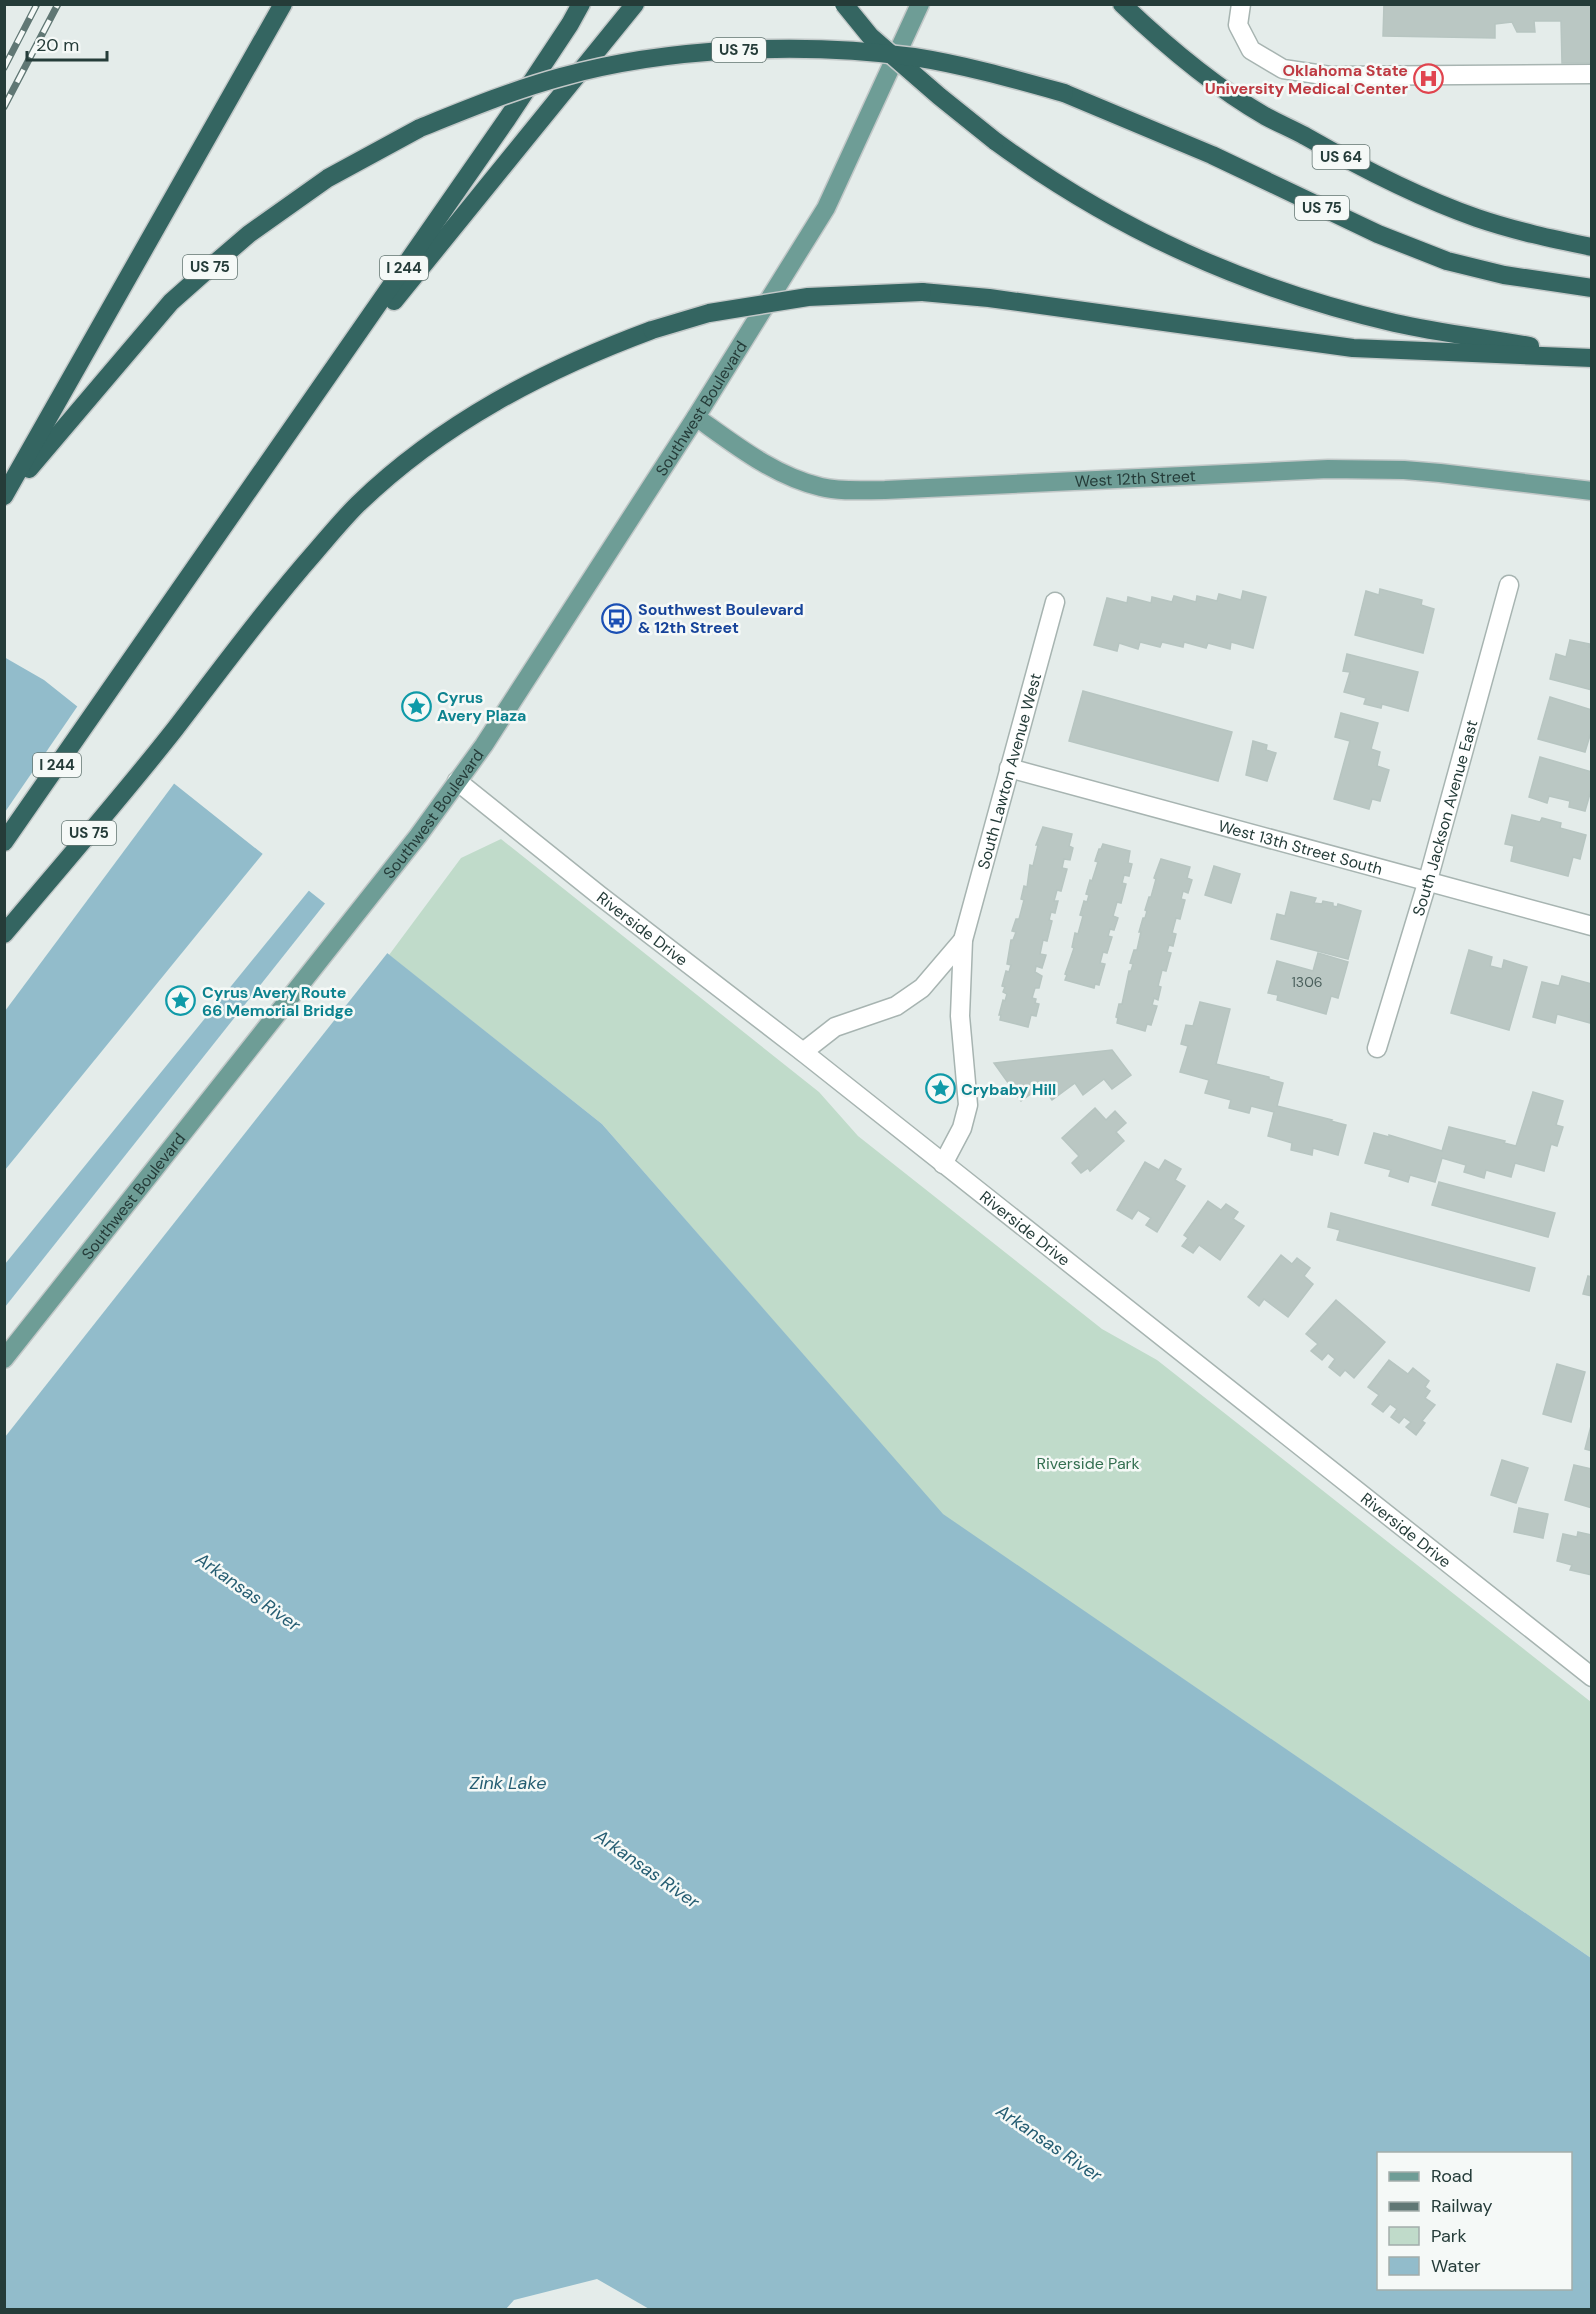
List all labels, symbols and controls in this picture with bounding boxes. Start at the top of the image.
scale bar [27,24,106,62]
text: 20 m [36,33,79,57]
road number: US 75 [712,38,766,62]
place label: Oklahoma State University Medical Center [1205,60,1408,99]
hospital icon: Oklahoma State University Medical Center [1413,63,1445,95]
road number: US 64 [1312,145,1370,169]
road number: US 75 [1295,196,1349,220]
road number: US 75 [183,255,237,279]
road number: I 244 [380,256,428,280]
street label: Southwest Boulevard [651,337,752,480]
street label: West 12th Street [1074,465,1196,492]
place label: Southwest Boulevard & 12th Street [638,599,804,638]
bus stop icon: Southwest Boulevard & 12th Street [601,602,633,634]
street label: South Lawton Avenue West [973,671,1046,872]
place label: Cyrus Avery Plaza [437,687,526,726]
place icon: Cyrus Avery Plaza [400,690,432,722]
street label: South Jackson Avenue East [1408,718,1482,918]
street label: Southwest Boulevard [379,745,488,883]
road number: I 244 [33,753,81,777]
street label: West 13th Street South [1216,815,1385,880]
road number: US 75 [62,821,116,845]
street label: Riverside Drive [592,887,692,971]
house number: 1306 [1291,973,1323,991]
place label: Cyrus Avery Route 66 Memorial Bridge [202,982,353,1021]
place icon: Cyrus Avery Route 66 Memorial Bridge [165,985,197,1017]
place icon: Crybaby Hill [924,1073,956,1105]
place label: Crybaby Hill [961,1079,1056,1100]
street label: Southwest Boulevard [77,1129,190,1264]
street label: Riverside Drive [975,1186,1074,1271]
park label: Riverside Park [1036,1453,1140,1474]
street label: Riverside Drive [1356,1488,1455,1572]
water label: Arkansas River [190,1547,306,1638]
water label: Zink Lake [469,1771,547,1795]
water label: Arkansas River [589,1824,705,1915]
water label: Arkansas River [991,2098,1107,2188]
legend [1377,2152,1572,2290]
text: Road [1431,2164,1473,2188]
text: Railway [1431,2194,1493,2218]
text: Park [1431,2224,1467,2248]
text: Water [1431,2254,1481,2278]

